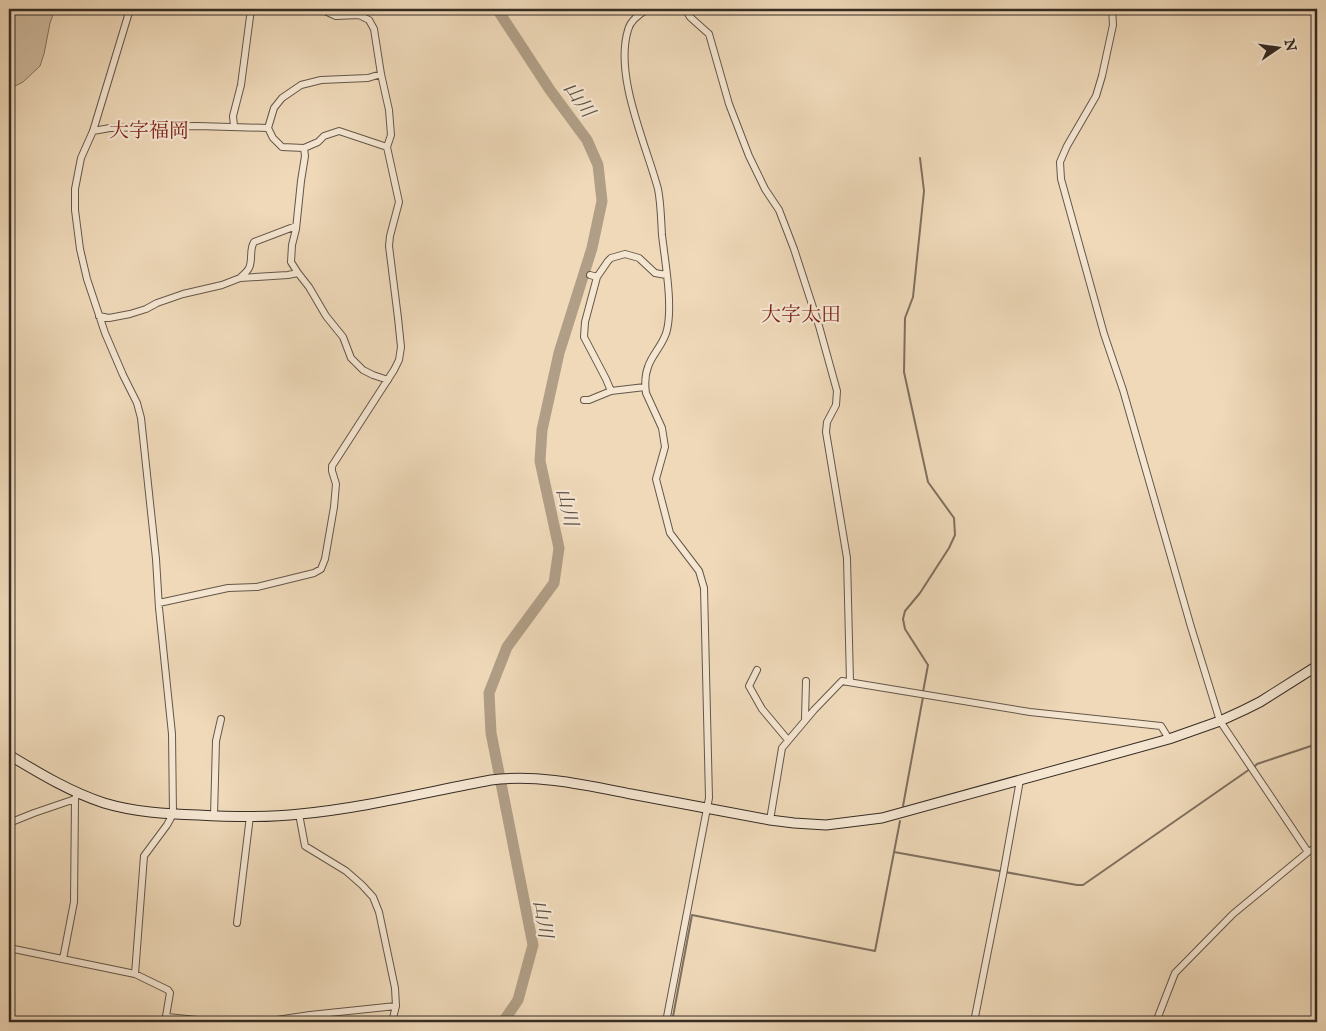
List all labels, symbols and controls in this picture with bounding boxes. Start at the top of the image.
north arrow [1254,22,1304,72]
text: N [1279,36,1300,53]
water label: 山川 [558,78,600,124]
district label: 大字福岡 [109,119,189,144]
district label: 大字太田 [761,303,841,328]
water label: 山川 [550,486,582,531]
water label: 山川 [527,899,557,942]

